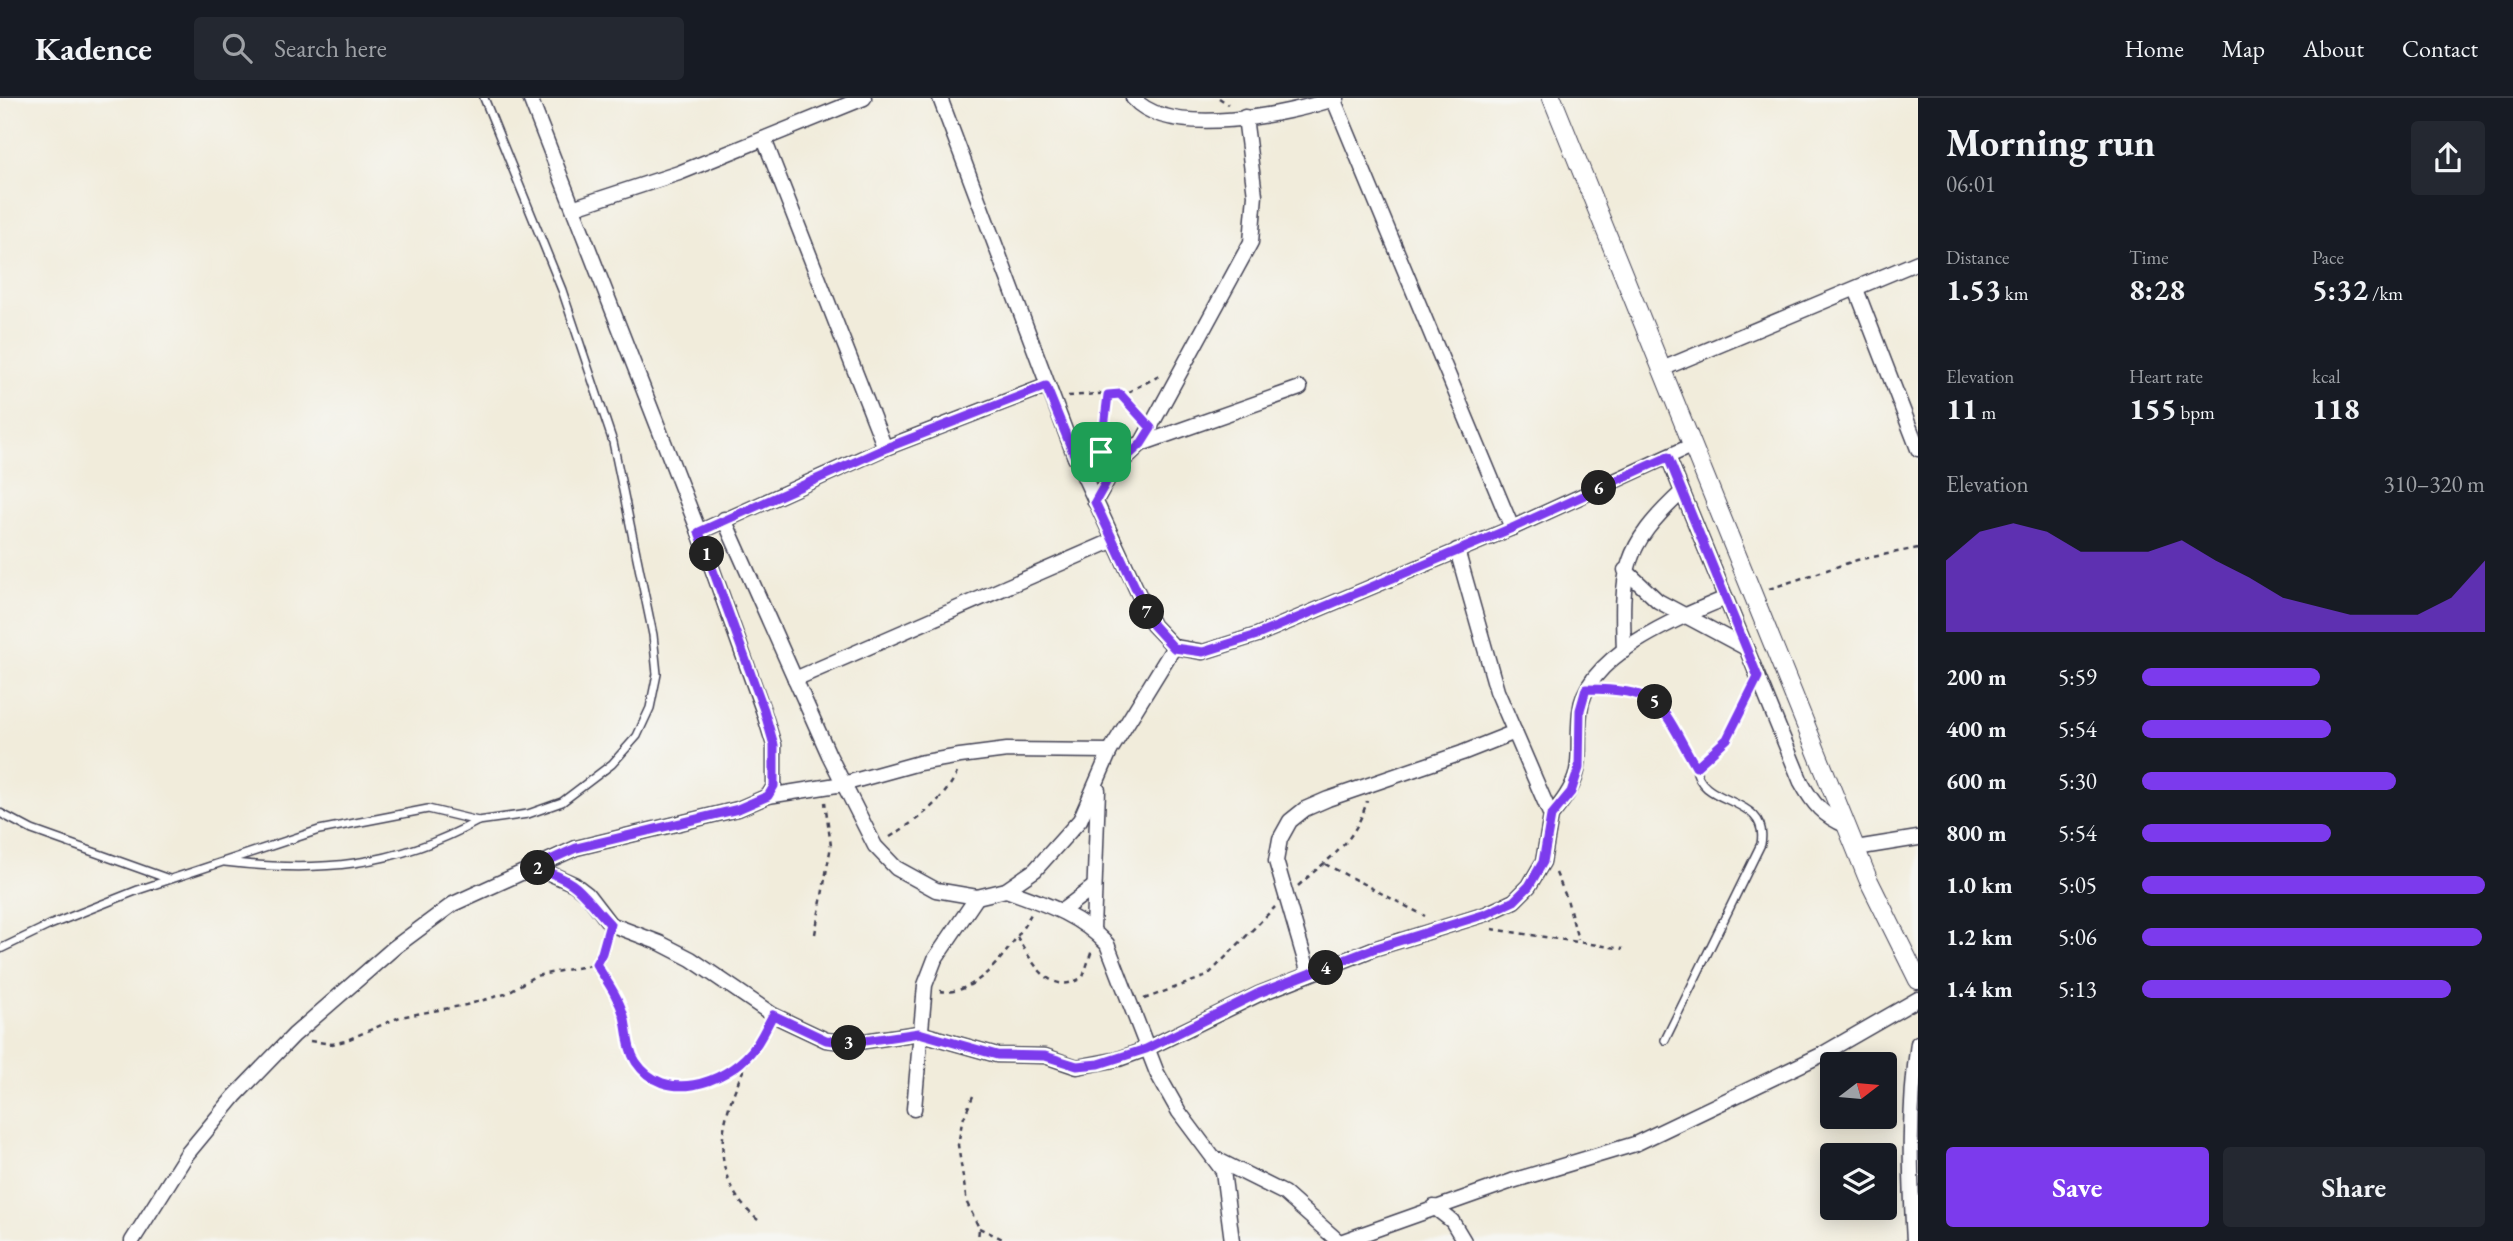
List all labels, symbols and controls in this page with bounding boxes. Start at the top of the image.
search box [194,17,684,80]
text: Kadence [35,27,152,70]
icon: search [218,29,256,67]
text: Search here [274,31,387,65]
text: Home [2124,33,2184,64]
text: Map [2222,33,2265,64]
text: About [2303,33,2364,64]
text: Contact [2402,33,2478,64]
text: Morning run [1946,118,2155,167]
button: share [2411,121,2485,195]
text: 06:01 [1946,169,1996,199]
text: Distance [1946,245,2009,270]
text: Time [2129,245,2169,270]
text: Pace [2312,245,2344,270]
text: 1.53 [1946,270,2001,309]
text: 8:28 [2129,270,2185,309]
text: 5:32 [2312,270,2368,309]
text: km [2001,281,2029,306]
text: /km [2368,281,2403,306]
text: Elevation [1946,364,2014,389]
text: Heart rate [2129,364,2203,389]
text: kcal [2312,364,2341,389]
text: 11 [1946,389,1978,428]
text: 155 [2129,389,2177,428]
text: 118 [2312,389,2360,428]
text: m [1978,400,1996,425]
text: bpm [2177,400,2215,425]
pin [1071,422,1131,482]
icon: arrive [1082,433,1120,471]
text: Elevation [1946,469,2029,499]
text: 310–320 m [2384,469,2485,499]
pin: 6 [1582,470,1616,506]
text: 6 [1593,475,1604,500]
pin: 1 [690,536,724,572]
text: 1 [701,541,712,566]
pin: 7 [1130,594,1164,630]
text: 7 [1141,599,1152,624]
text: 200 m [1946,662,2007,692]
text: 5:59 [2058,662,2097,692]
pin: 5 [1638,684,1672,720]
text: 5 [1649,689,1660,714]
text: 400 m [1946,714,2007,744]
text: 5:54 [2058,714,2097,744]
text: 600 m [1946,766,2007,796]
text: 5:30 [2058,766,2097,796]
text: 800 m [1946,818,2007,848]
text: 5:54 [2058,818,2097,848]
pin: 2 [520,850,556,886]
text: 2 [532,855,543,880]
text: 1.0 km [1946,870,2013,900]
text: 5:05 [2058,870,2097,900]
text: 1.2 km [1946,922,2013,952]
text: 5:06 [2058,922,2097,952]
pin: 4 [1308,950,1344,986]
text: 4 [1320,955,1331,980]
text: 1.4 km [1946,974,2013,1004]
text: 5:13 [2058,974,2097,1004]
pin: 3 [832,1026,866,1060]
text: 3 [843,1030,854,1055]
north arrow [1820,1052,1897,1129]
map controls [1820,1052,1897,1220]
button: layers [1820,1143,1897,1220]
button: Save [1946,1147,2209,1227]
button: Share [2223,1147,2485,1227]

